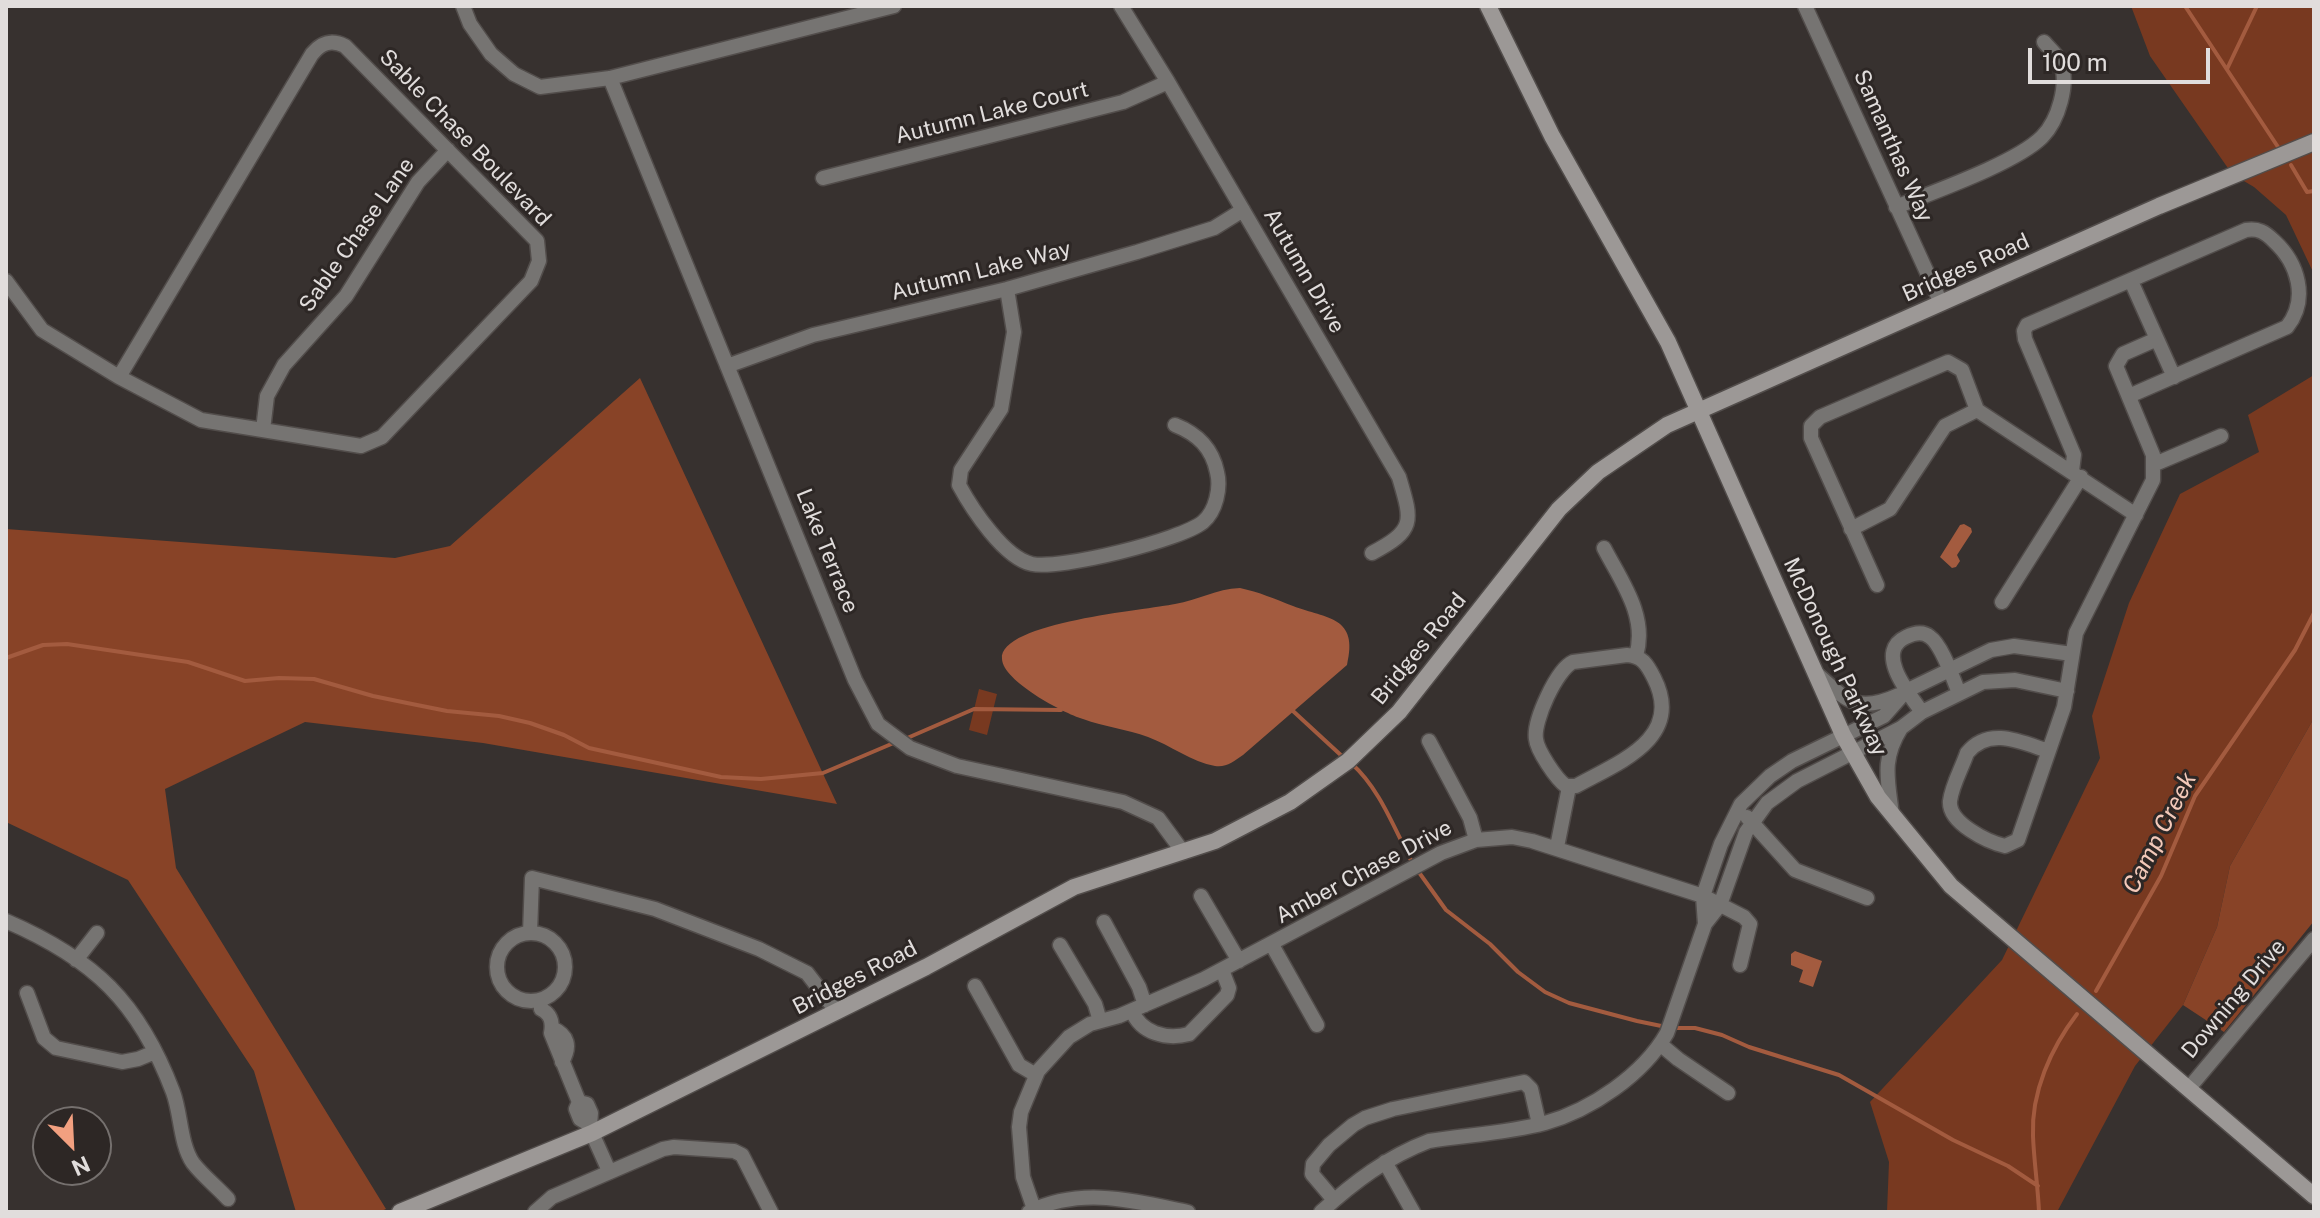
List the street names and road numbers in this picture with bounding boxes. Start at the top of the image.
street label: Sable Chase Boulevard [374,44,556,232]
street label: Samanthas Way [1848,66,1938,226]
street label: Autumn Lake Court [893,76,1091,150]
street label: Sable Chase Lane [294,153,420,317]
street label: Autumn Drive [1258,204,1350,338]
street label: Bridges Road [1898,228,2034,308]
street label: Autumn Lake Way [888,236,1074,306]
street label: Lake Terrace [790,485,864,617]
street label: McDonough Parkway [1777,554,1893,760]
street label: Bridges Road [1366,588,1472,710]
street label: Amber Chase Drive [1271,814,1457,930]
street label: Downing Drive [2177,934,2291,1064]
street label: Bridges Road [788,935,922,1021]

